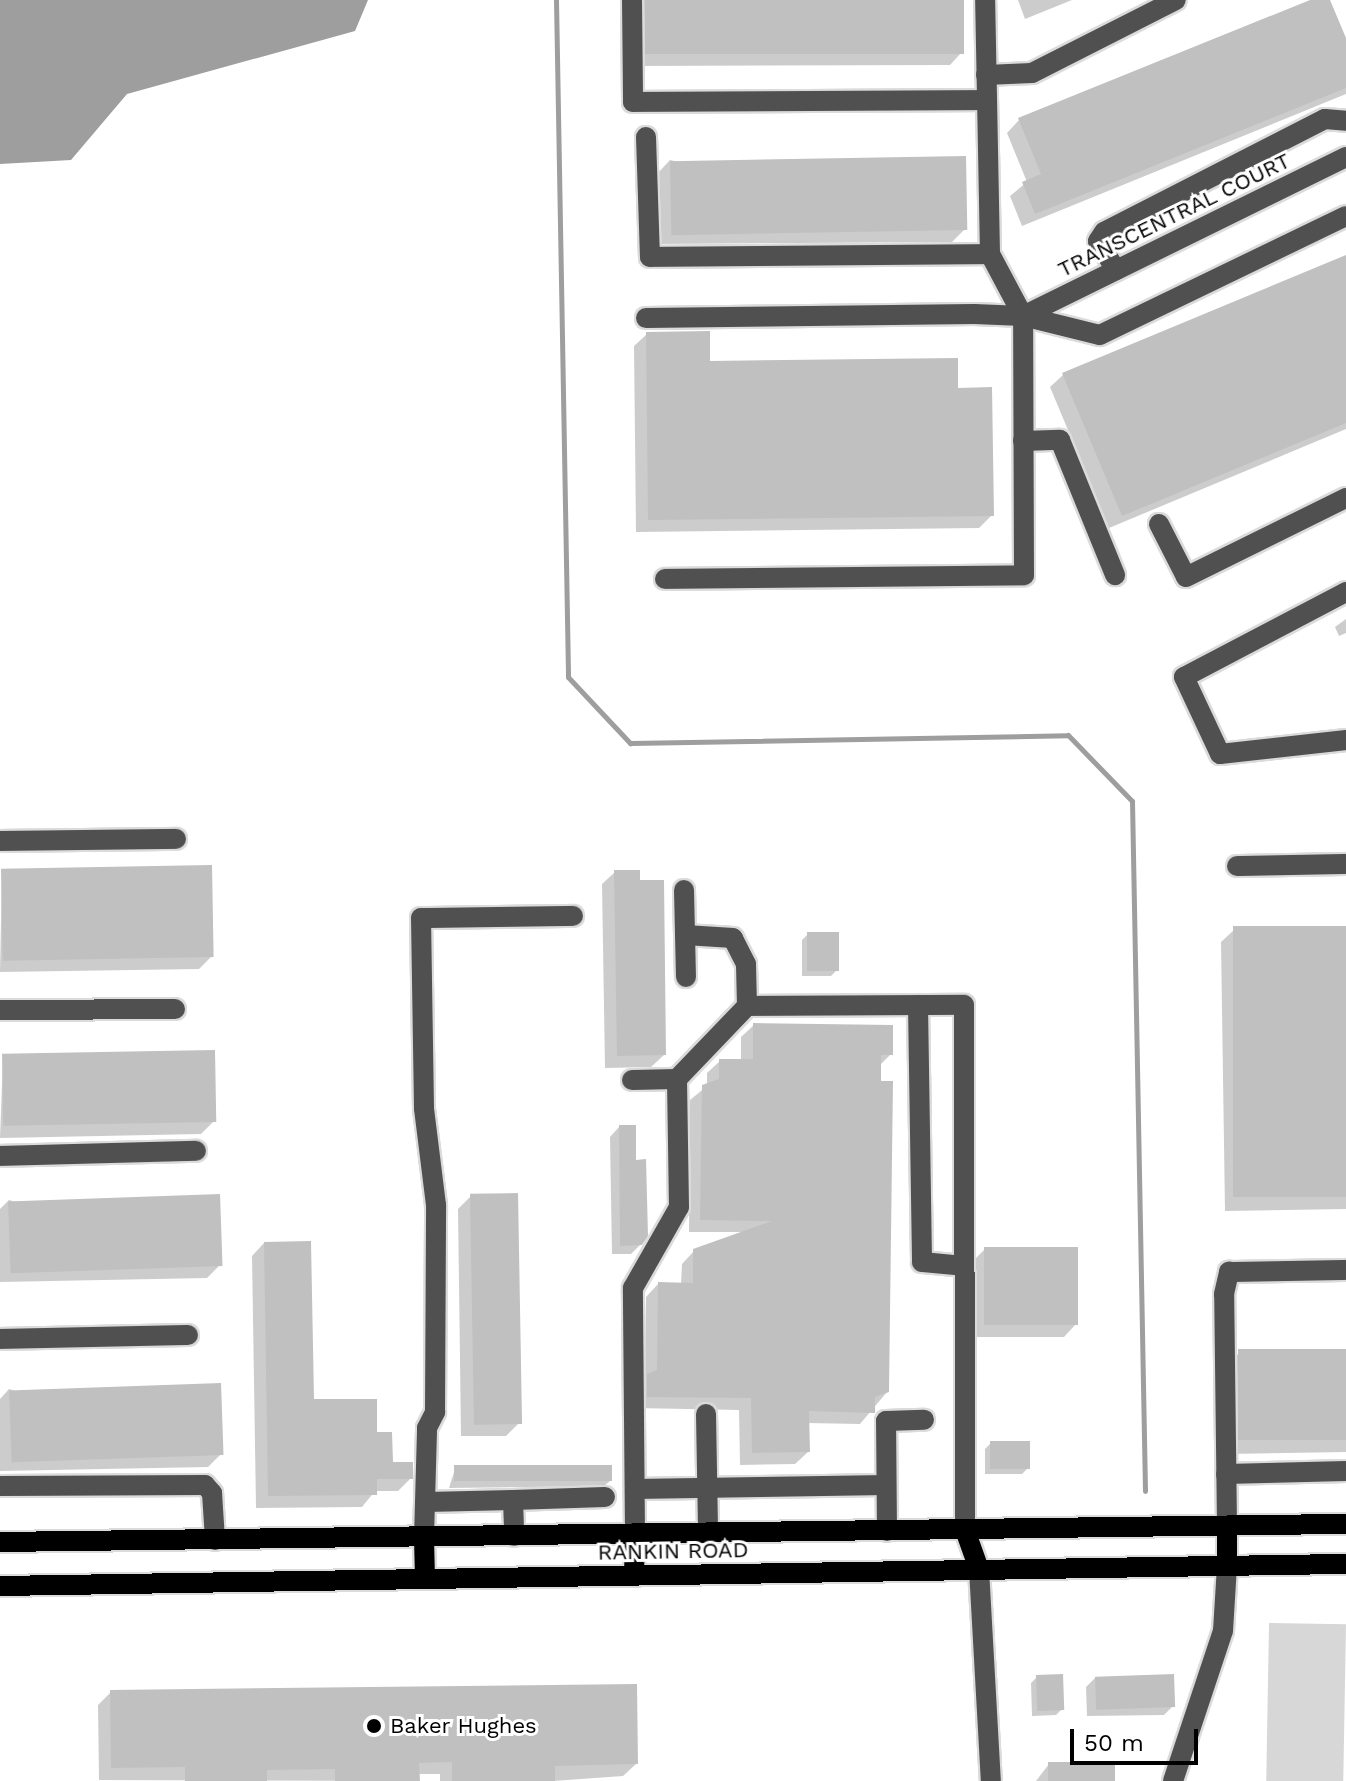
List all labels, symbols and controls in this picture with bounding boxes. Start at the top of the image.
street label: TRANSCENTRAL COURT [1053,147,1295,283]
street label: RANKIN ROAD [597,1536,749,1566]
place label: Baker Hughes [390,1713,537,1739]
scale bar [1074,1713,1202,1763]
marker: Baker Hughes [365,1717,383,1735]
text: 50 m [1084,1729,1144,1757]

